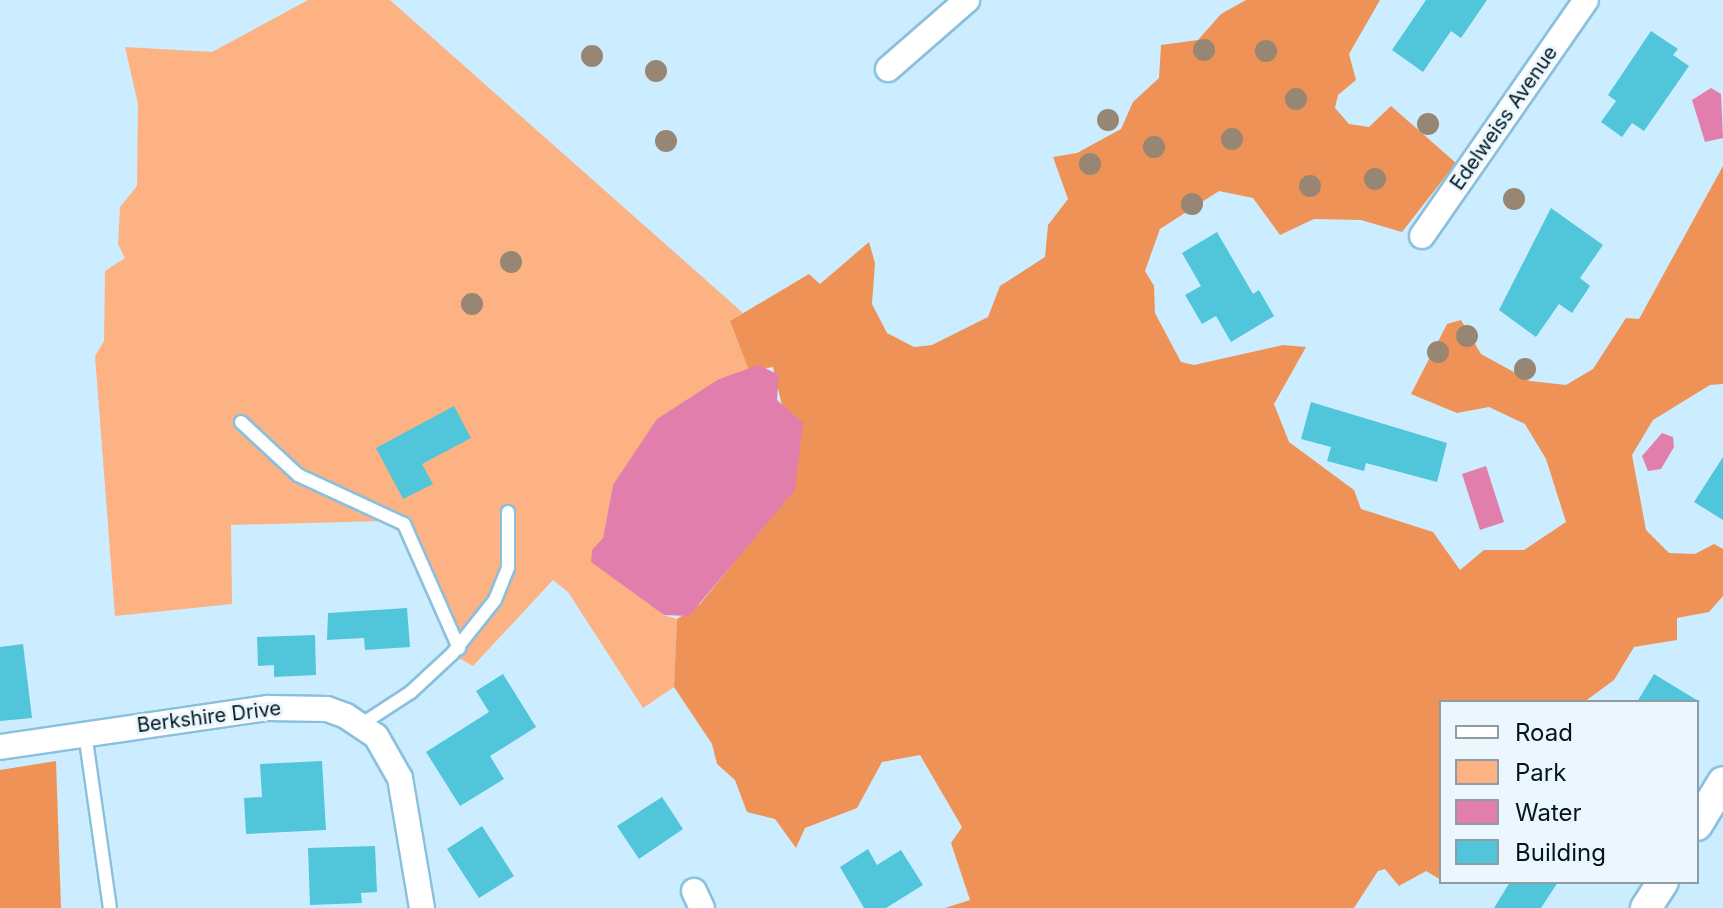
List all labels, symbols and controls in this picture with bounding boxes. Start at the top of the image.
street label: Edelweiss Avenue [1445,41,1563,195]
street label: Berkshire Drive [136,696,282,738]
legend [1439,700,1699,884]
text: Road [1515,718,1573,747]
text: Park [1515,758,1566,787]
text: Water [1515,798,1582,827]
text: Building [1515,838,1606,867]

